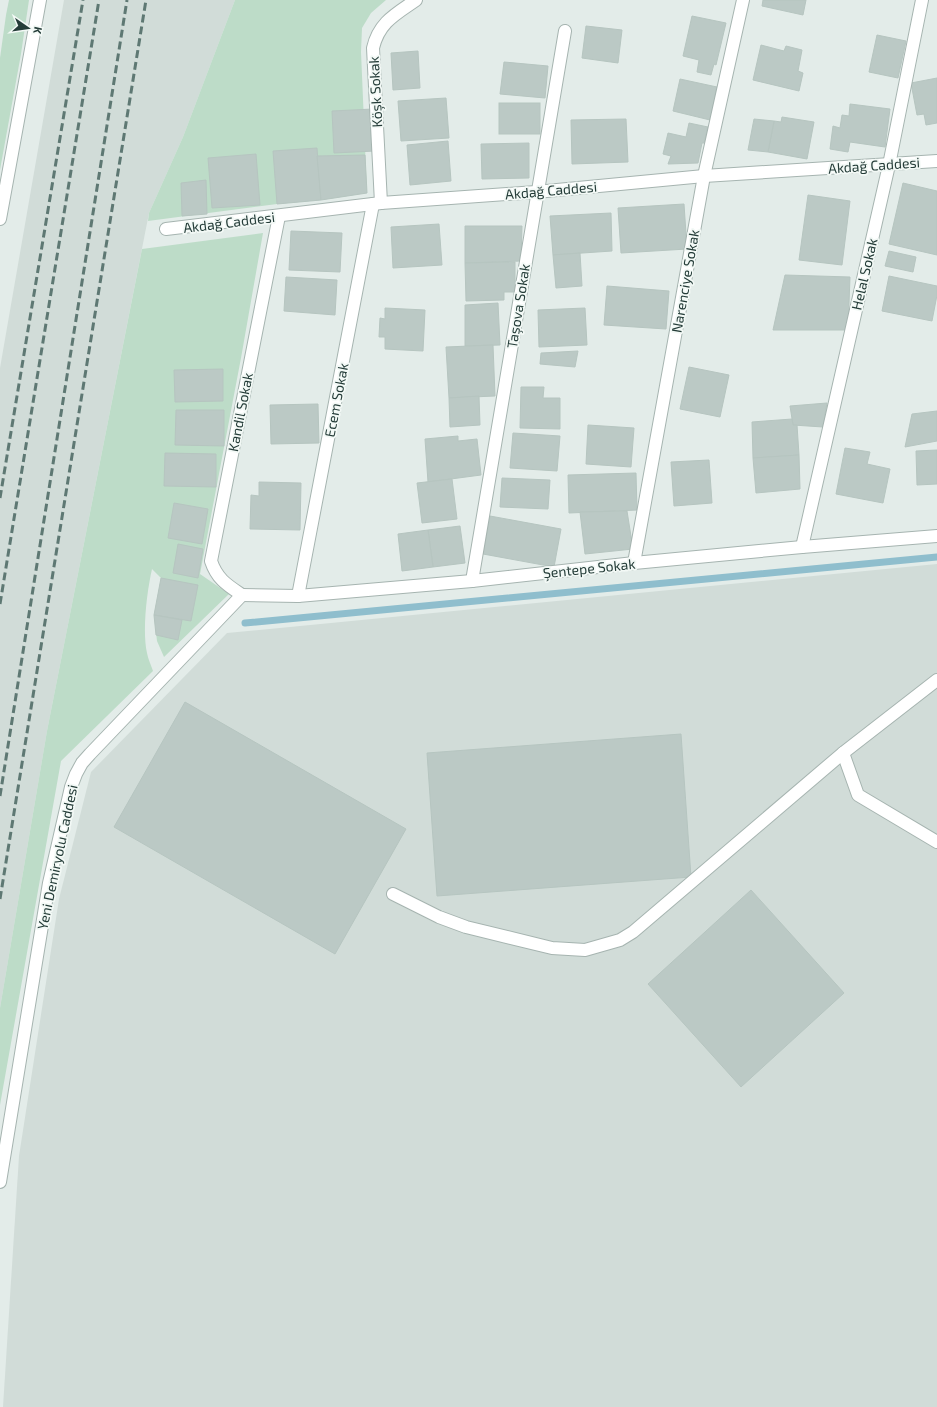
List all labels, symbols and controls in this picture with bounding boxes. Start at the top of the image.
north arrow [8,8,48,48]
text: K [31,25,45,35]
street label: Köşk Sokak [365,56,386,128]
street label: Akdağ Caddesi [827,153,921,177]
street label: Akdağ Caddesi [504,178,598,202]
street label: Akdağ Caddesi [182,208,276,236]
street label: Narenciye Sokak [668,228,702,334]
street label: Helal Sokak [847,236,881,312]
street label: Taşova Sokak [503,263,534,350]
street label: Ecem Sokak [320,361,352,439]
street label: Kandil Sokak [224,371,256,453]
street label: Şentepe Sokak [542,555,636,582]
street label: Yeni Demiryolu Caddesi [33,783,81,931]

